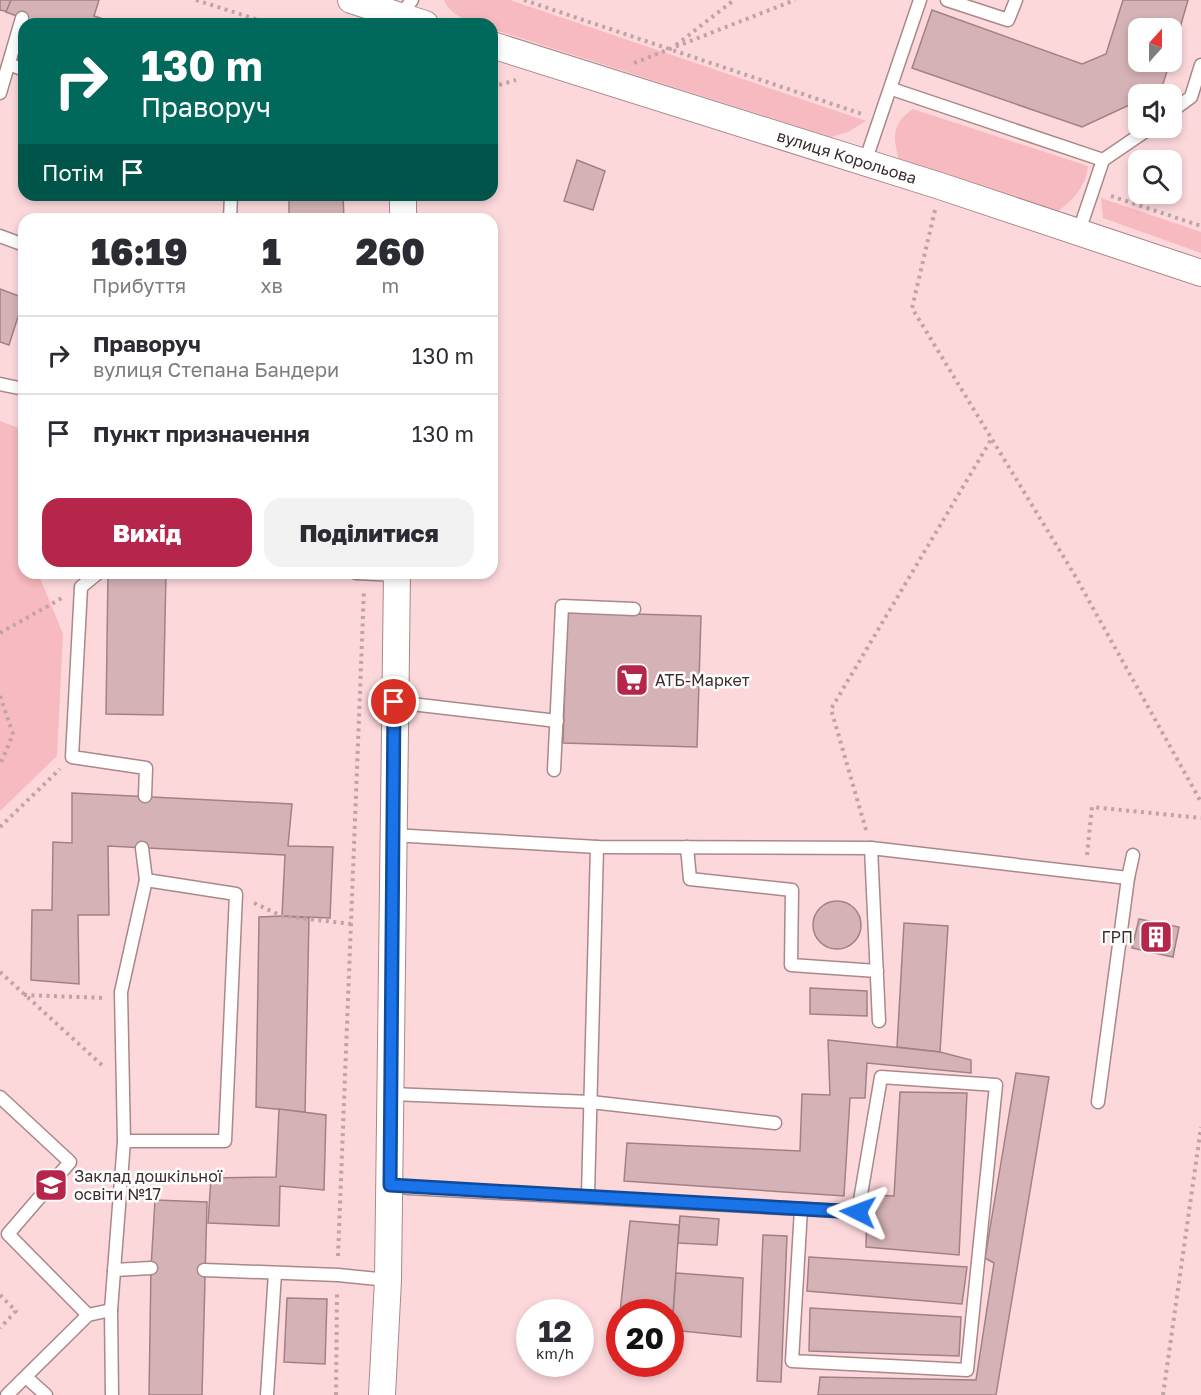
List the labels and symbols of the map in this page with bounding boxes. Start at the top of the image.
north arrow [1128,18,1182,72]
street label: вулиця Корольова [775,125,919,188]
supermarket icon: АТБ-Маркет [614,662,650,698]
place label: АТБ-Маркет [655,670,750,690]
pin [368,676,419,727]
building icon: ГРП [1138,919,1174,955]
place label: ГРП [1102,927,1133,947]
place label: Заклад дошкільної освіти №17 [74,1166,223,1204]
school or university icon: Заклад дошкільної освіти №17 [33,1167,69,1203]
position arrow [826,1180,890,1244]
speed limit sign: 20 [606,1299,684,1377]

